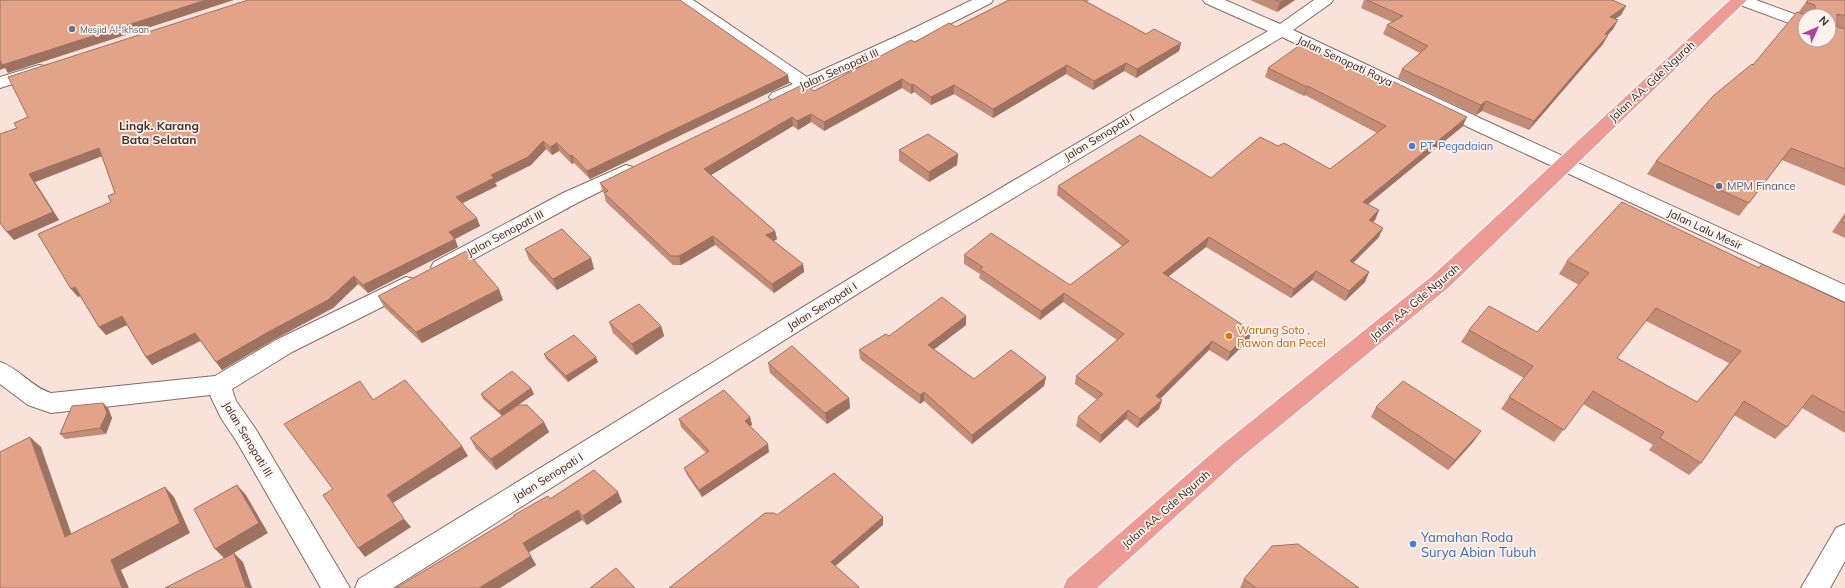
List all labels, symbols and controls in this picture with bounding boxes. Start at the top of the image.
north arrow [1797,8,1837,48]
text: N [1816,13,1832,29]
marker: Mesjid Al-Ikhsan [67,24,77,34]
place label: Mesjid Al-Ikhsan [80,24,149,35]
street label: Jalan Senopati Raya [1295,33,1395,89]
street label: Jalan AA. Gde Ngurah [1606,38,1698,124]
street label: Jalan Senopati III [797,45,881,93]
street label: Jalan Senopati I [1061,110,1137,164]
district label: Lingk. Karang Bata Selatan [119,118,199,147]
place label: PT. Pegadaian [1420,139,1493,153]
marker: PT. Pegadaian [1407,141,1417,151]
place label: MPM Finance [1727,179,1796,193]
marker: MPM Finance [1714,181,1724,191]
street label: Jalan Lalu Mesir [1665,206,1745,252]
street label: Jalan Senopati III [464,207,546,259]
street label: Jalan AA. Gde Ngurah [1368,261,1462,343]
street label: Jalan Senopati I [784,279,860,333]
place label: Warung Soto , Rawon dan Pecel [1237,323,1326,350]
marker: Warung Soto , Rawon dan Pecel [1224,331,1234,341]
street label: Jalan Senopati III [220,399,276,479]
street label: Jalan Senopati I [510,450,586,504]
street label: Jalan AA. Gde Ngurah [1119,467,1213,551]
place label: Yamahan Roda Surya Abian Tubuh [1420,529,1536,560]
marker: Yamahan Roda Surya Abian Tubuh [1408,539,1418,549]

